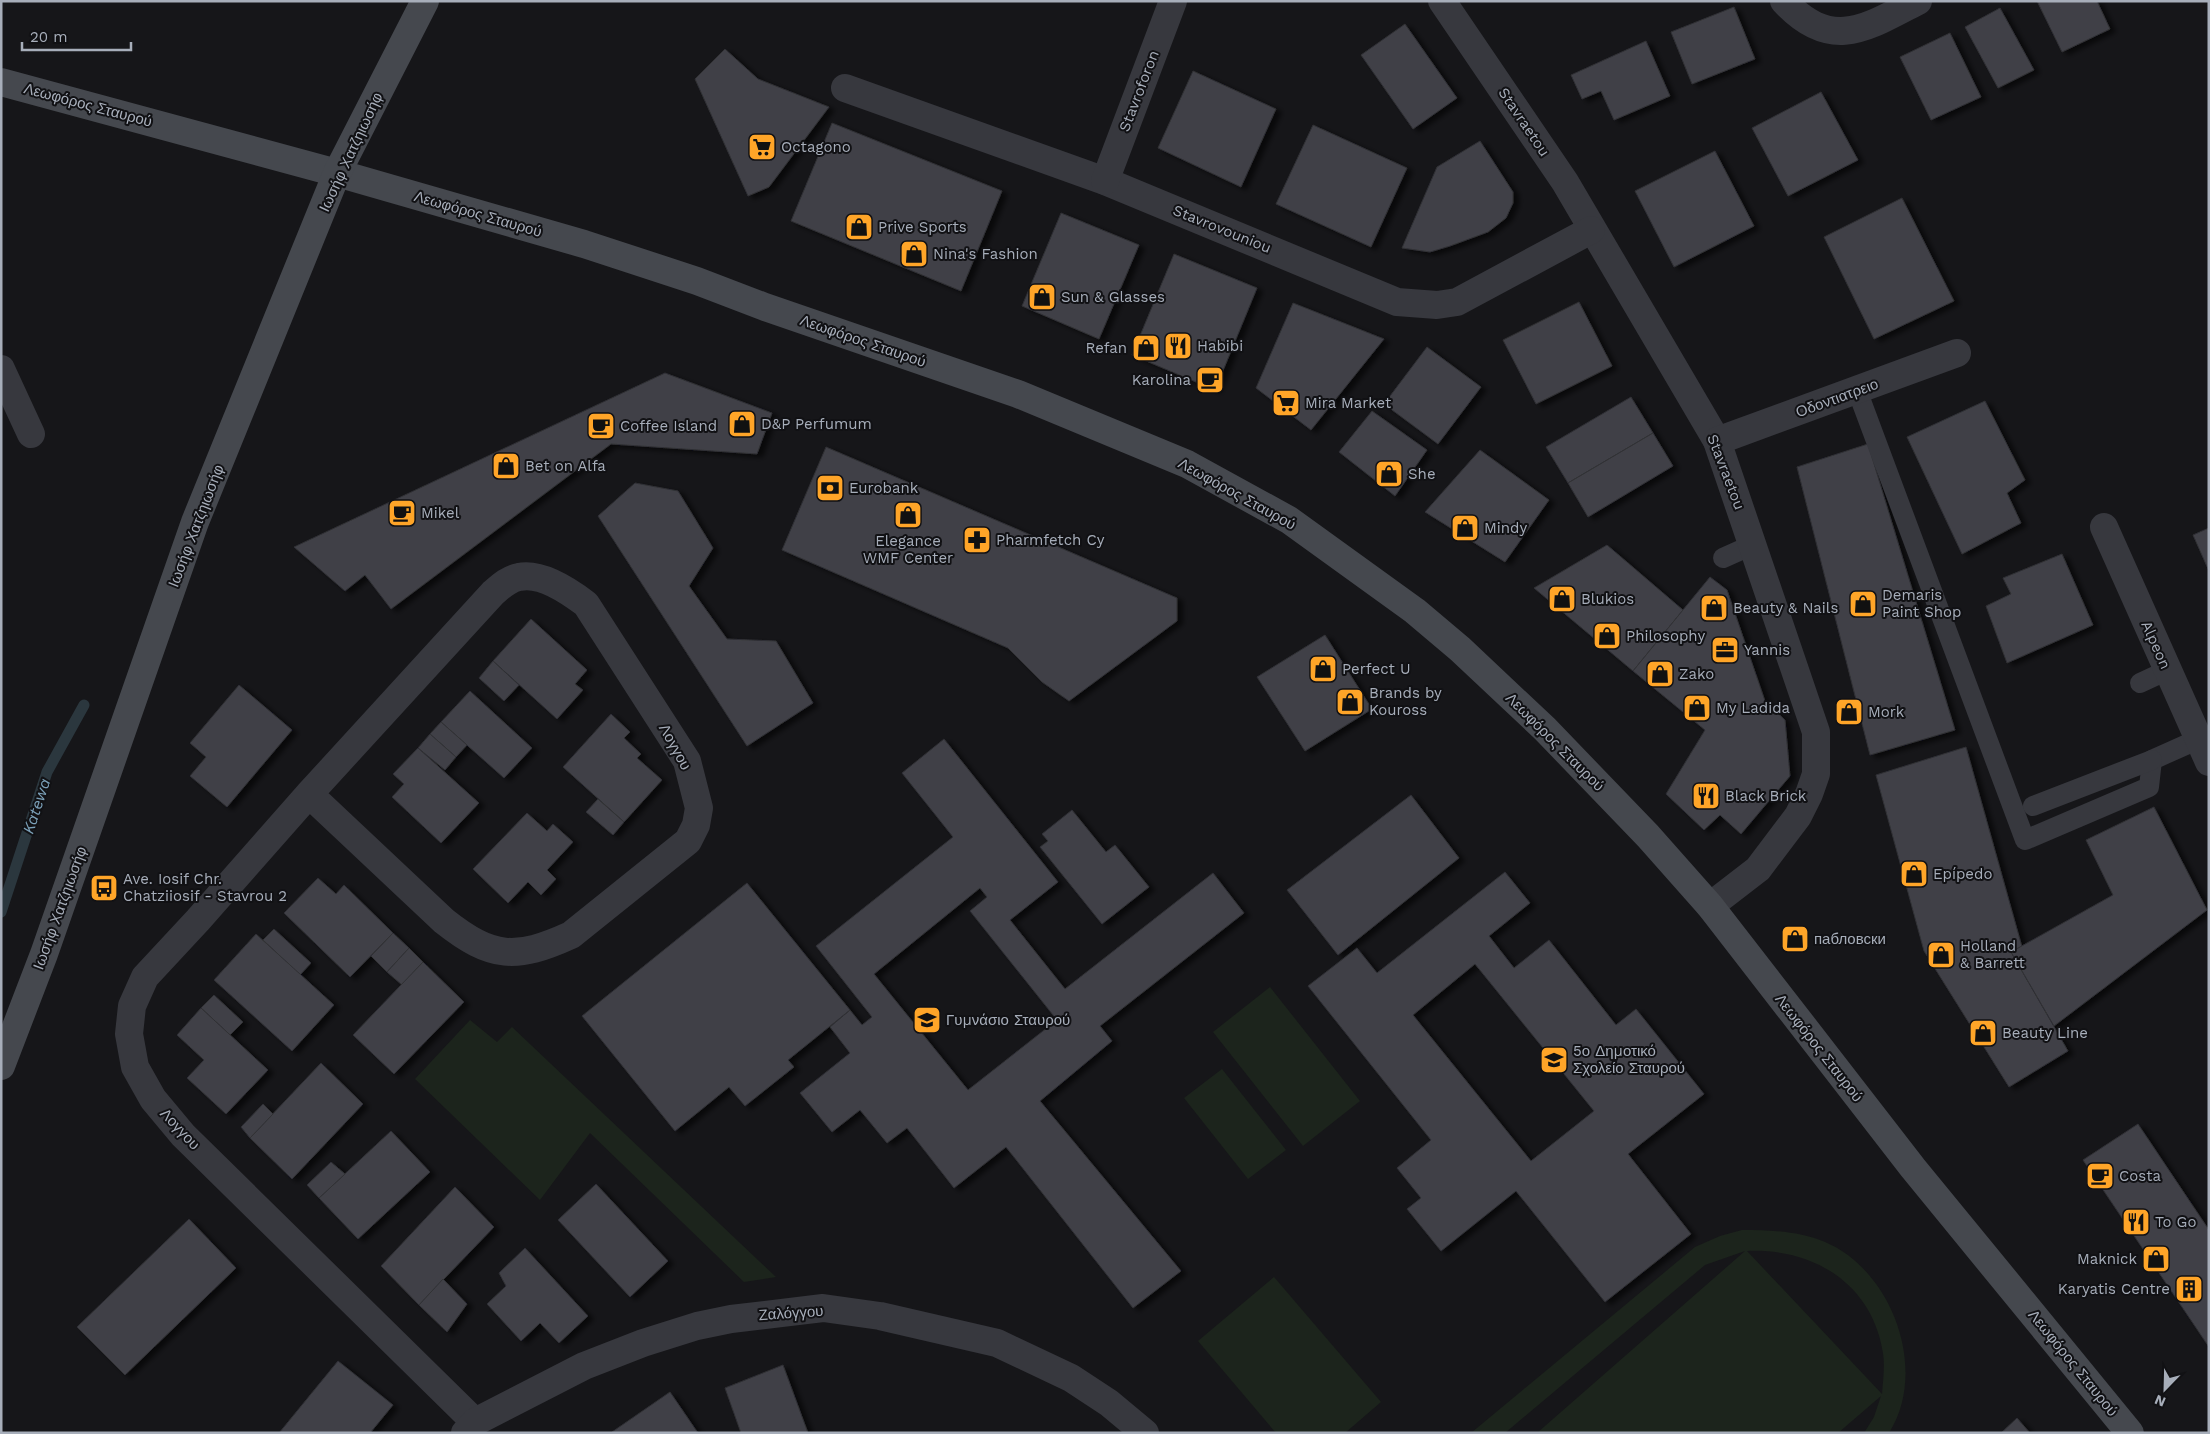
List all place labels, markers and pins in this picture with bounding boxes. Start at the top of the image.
supermarket icon: Octagono [747,132,777,162]
place label: Octagono [781,138,851,156]
shop icon: Prive Sports [844,212,874,242]
place label: Prive Sports [878,218,967,236]
shop icon: Nina's Fashion [899,239,929,269]
place label: Nina's Fashion [933,245,1038,263]
shop icon: Sun & Glasses [1027,282,1057,312]
place label: Sun & Glasses [1061,288,1165,306]
restaurant icon: Habibi [1163,331,1193,361]
shop icon: Refan [1131,333,1161,363]
place label: Habibi [1197,337,1243,355]
place label: Refan [1085,339,1127,357]
cafe icon: Karolina [1195,365,1225,395]
place label: Karolina [1132,371,1192,389]
supermarket icon: Mira Market [1271,388,1301,418]
place label: Mira Market [1305,394,1392,412]
shop icon: D&P Perfumum [727,409,757,439]
cafe icon: Coffee Island [586,411,616,441]
place label: D&P Perfumum [761,415,872,433]
place label: Coffee Island [620,417,717,435]
shop icon: Bet on Alfa [491,451,521,481]
place label: Bet on Alfa [525,457,606,475]
shop icon: She [1374,459,1404,489]
place label: She [1408,465,1436,483]
bank icon: Eurobank [815,473,845,503]
place label: Eurobank [849,479,919,497]
cafe icon: Mikel [387,498,417,528]
shop icon: Elegance WMF Center [893,500,923,530]
place label: Mikel [421,504,460,522]
shop icon: Mindy [1450,513,1480,543]
place label: Mindy [1484,519,1527,537]
pharmacy icon: Pharmfetch Cy [962,525,992,555]
place label: Pharmfetch Cy [996,531,1105,549]
place label: Elegance WMF Center [863,532,953,567]
shop icon: Blukios [1547,584,1577,614]
place label: Demaris Paint Shop [1882,586,1962,621]
shop icon: Demaris Paint Shop [1848,589,1878,619]
place label: Blukios [1581,590,1634,608]
shop icon: Beauty & Nails [1699,593,1729,623]
place label: Beauty & Nails [1733,599,1838,617]
shop icon: Philosophy [1592,621,1622,651]
place label: Philosophy [1626,627,1705,645]
office icon: Yannis [1710,635,1740,665]
place label: Yannis [1744,641,1790,659]
shop icon: Perfect U [1308,654,1338,684]
shop icon: Zako [1645,659,1675,689]
place label: Perfect U [1342,660,1411,678]
place label: Zako [1679,665,1714,683]
place label: Brands by Kouross [1369,684,1442,719]
shop icon: Brands by Kouross [1335,687,1365,717]
shop icon: My Ladida [1682,693,1712,723]
shop icon: Mork [1834,697,1864,727]
place label: My Ladida [1716,699,1791,717]
place label: Mork [1868,703,1905,721]
restaurant icon: Black Brick [1691,781,1721,811]
place label: Black Brick [1725,787,1807,805]
shop icon: Epípedo [1899,859,1929,889]
place label: Epípedo [1933,865,1992,883]
place label: Ave. Iosif Chr. Chatziiosif - Stavrou 2 [123,870,287,905]
bus stop icon: Ave. Iosif Chr. Chatziiosif - Stavrou 2 [89,873,119,903]
shop icon: пабловски [1780,924,1810,954]
place label: пабловски [1814,930,1886,948]
place label: Holland & Barrett [1960,937,2026,972]
shop icon: Holland & Barrett [1926,940,1956,970]
school or university icon: Γυμνάσιο Σταυρού [912,1005,942,1035]
place label: Γυμνάσιο Σταυρού [946,1011,1070,1029]
shop icon: Beauty Line [1968,1018,1998,1048]
place label: Beauty Line [2002,1024,2088,1042]
place label: 5ο Δημοτικό Σχολείο Σταυρού [1573,1042,1685,1077]
school or university icon: 5ο Δημοτικό Σχολείο Σταυρού [1539,1045,1569,1075]
cafe icon: Costa [2085,1161,2115,1191]
place label: Costa [2119,1167,2161,1185]
restaurant icon: To Go [2121,1207,2151,1237]
place label: To Go [2155,1213,2196,1231]
shop icon: Maknick [2141,1244,2171,1274]
place label: Maknick [2077,1250,2137,1268]
building icon: Karyatis Centre [2174,1274,2204,1304]
place label: Karyatis Centre [2058,1280,2170,1298]

